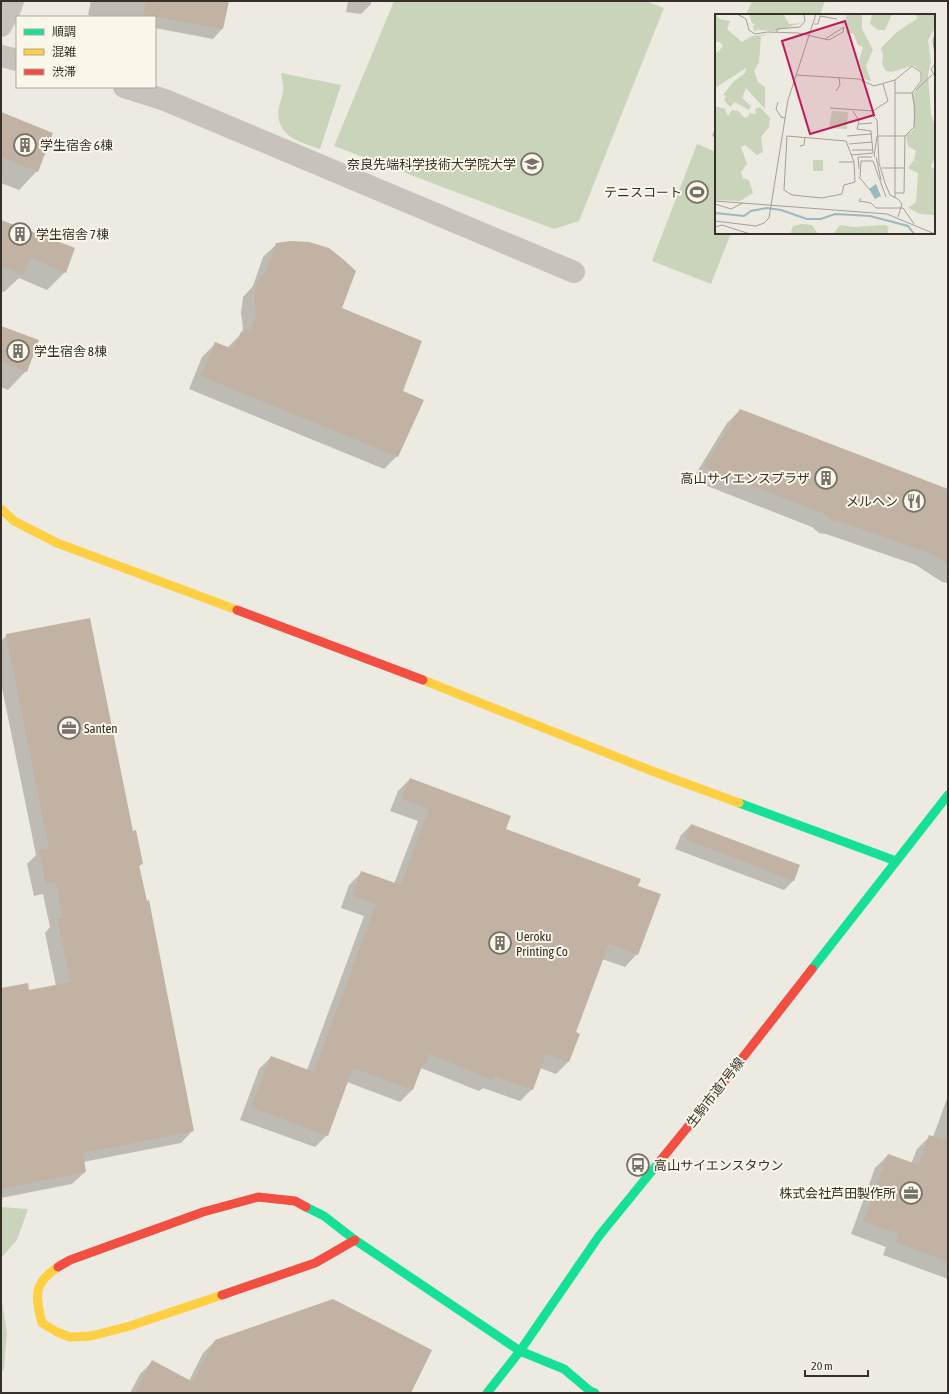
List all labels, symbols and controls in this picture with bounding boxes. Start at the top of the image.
inset map [715,14,935,234]
legend [16,16,156,88]
text: 順調 [52,25,76,39]
text: 混雑 [52,45,76,59]
text: 渋滞 [52,65,76,79]
building icon: 学生宿舎 6棟 [12,132,38,158]
place label: 学生宿舎 6棟 [40,138,113,153]
school or university icon: 奈良先端科学技術大学院大学 [519,151,545,177]
place label: 奈良先端科学技術大学院大学 [347,157,516,172]
sports icon: テニスコート [684,179,710,205]
place label: テニスコート [604,185,682,200]
building icon: 学生宿舎 7棟 [7,221,33,247]
place label: 学生宿舎 7棟 [36,227,109,242]
building icon: 学生宿舎 8棟 [5,338,31,364]
place label: 学生宿舎 8棟 [34,344,107,359]
building icon: 高山サイエンスプラザ [813,465,839,491]
place label: 高山サイエンスプラザ [680,471,810,486]
restaurant icon: メルヘン [901,488,927,514]
place label: メルヘン [846,494,898,509]
office icon: Santen [56,715,82,741]
place label: Santen [84,721,118,736]
place label: Ueroku Printing Co [516,929,568,959]
building icon: Ueroku Printing Co [487,930,513,956]
street label: 生駒市道7号線 [684,1055,747,1130]
bus stop icon: 高山サイエンスタウン [625,1152,651,1178]
place label: 高山サイエンスタウン [654,1158,784,1173]
office icon: 株式会社芦田製作所 [898,1180,924,1206]
place label: 株式会社芦田製作所 [779,1186,896,1201]
scale bar [805,1352,868,1378]
text: 20 m [811,1359,833,1373]

